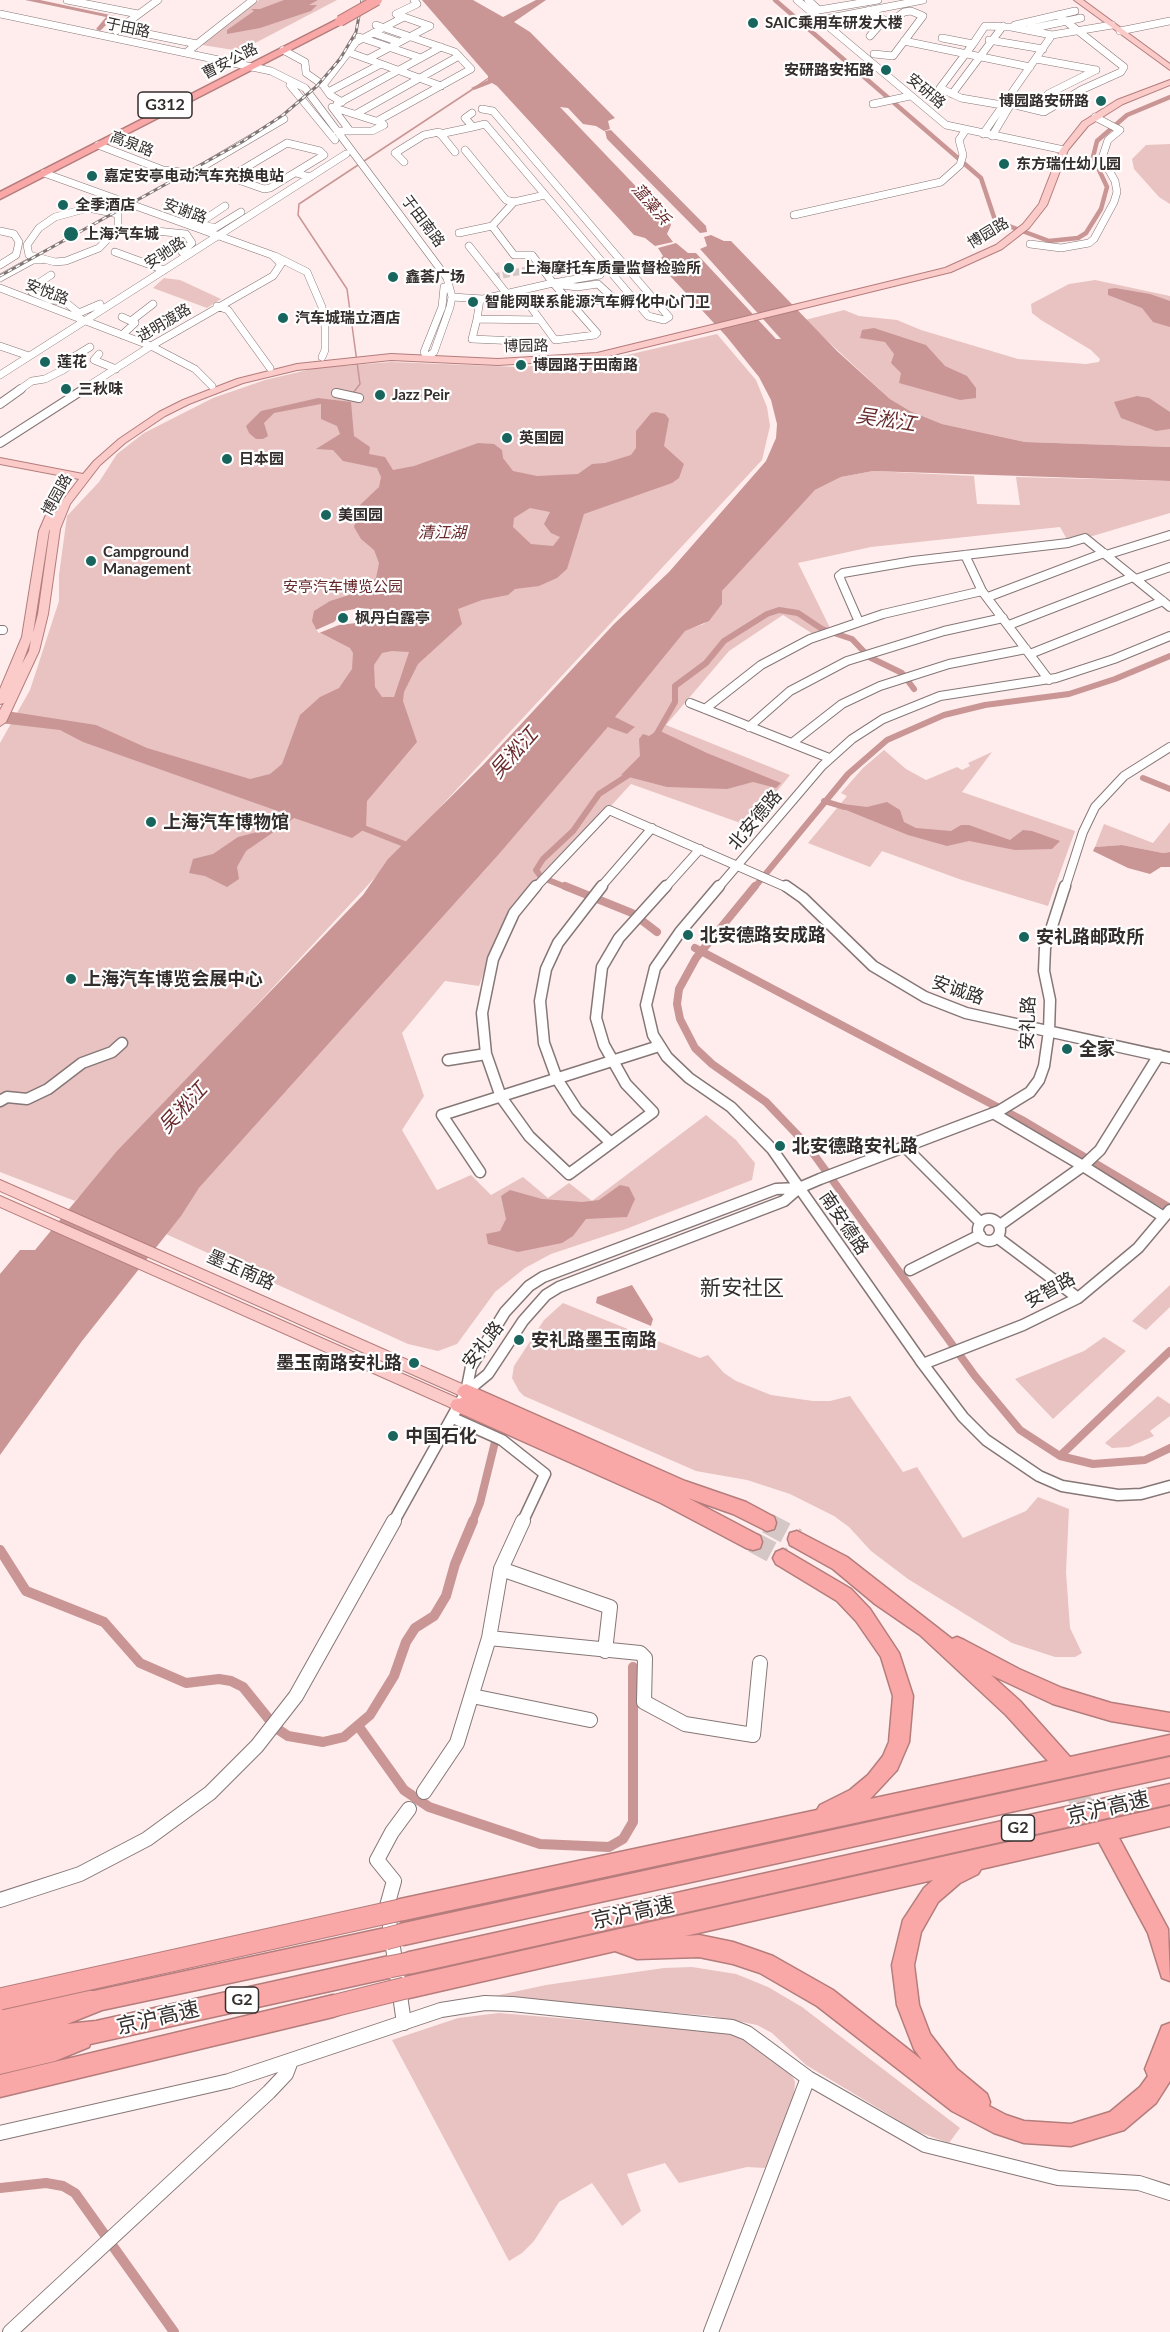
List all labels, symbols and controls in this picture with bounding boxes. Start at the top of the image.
place label: SAIC乘用车研发大楼 [765,14,903,32]
street label: 于田路 [104,15,152,41]
marker: SAIC乘用车研发大楼 [746,16,760,30]
street label: 曹安公路 [199,39,261,83]
place label: 安研路安拓路 [784,61,874,79]
marker: 安研路安拓路 [879,63,893,77]
street label: 安研路 [903,70,949,112]
road number: G312 [138,92,192,118]
place label: 博园路安研路 [999,92,1089,110]
marker: 博园路安研路 [1094,94,1108,108]
street label: 高泉路 [108,128,156,160]
place label: 东方瑞仕幼儿园 [1016,155,1121,173]
marker: 东方瑞仕幼儿园 [997,157,1011,171]
place label: 嘉定安亭电动汽车充换电站 [104,167,284,185]
marker: 嘉定安亭电动汽车充换电站 [85,169,99,183]
water label: 蕰藻浜 [628,180,674,228]
street label: 于田南路 [398,192,448,250]
street label: 安谢路 [161,195,209,227]
place label: 全季酒店 [75,196,135,214]
marker: 全季酒店 [56,198,70,212]
street label: 博园路 [964,214,1012,252]
marker: 上海汽车城 [62,225,80,243]
place label: 上海汽车城 [84,225,159,243]
street label: 安驰路 [141,233,189,273]
place label: 上海摩托车质量监督检验所 [521,259,701,277]
marker: 上海摩托车质量监督检验所 [502,261,516,275]
place label: 鑫荟广场 [405,268,465,286]
marker: 鑫荟广场 [386,270,400,284]
street label: 安悦路 [23,276,71,308]
place label: 智能网联系能源汽车孵化中心门卫 [485,293,710,311]
marker: 智能网联系能源汽车孵化中心门卫 [466,295,480,309]
street label: 进明渡路 [134,300,194,346]
place label: 汽车城瑞立酒店 [295,309,400,327]
marker: 汽车城瑞立酒店 [276,311,290,325]
street label: 博园路 [503,337,549,355]
place label: 莲花 [57,353,87,371]
marker: 莲花 [38,355,52,369]
place label: 博园路于田南路 [533,356,638,374]
marker: 博园路于田南路 [514,358,528,372]
place label: 三秋味 [78,380,123,398]
marker: 三秋味 [59,382,73,396]
place label: Jazz Peir [392,386,450,404]
marker: Jazz Peir [373,388,387,402]
water label: 吴淞江 [854,403,918,437]
place label: 英国园 [519,429,564,447]
marker: 英国园 [500,431,514,445]
place label: 日本园 [239,450,284,468]
marker: 日本园 [220,452,234,466]
street label: 博园路 [38,471,76,519]
place label: 美国园 [338,506,383,524]
marker: 美国园 [319,508,333,522]
water label: 清江湖 [418,523,466,543]
place label: Campground Management [103,543,191,578]
marker: Campground Management [84,554,98,568]
park label: 安亭汽车博览公园 [283,578,403,596]
place label: 枫丹白露亭 [355,609,430,627]
marker: 枫丹白露亭 [336,611,350,625]
water label: 吴淞江 [485,723,543,783]
street label: 北安德路 [724,785,786,855]
place label: 上海汽车博物馆 [163,811,289,833]
marker: 上海汽车博物馆 [144,815,158,829]
place label: 北安德路安成路 [700,924,826,946]
place label: 安礼路邮政所 [1036,926,1144,948]
marker: 北安德路安成路 [681,928,695,942]
marker: 安礼路邮政所 [1017,930,1031,944]
place label: 上海汽车博览会展中心 [83,968,263,990]
street label: 安诚路 [929,971,987,1009]
marker: 上海汽车博览会展中心 [64,972,78,986]
street label: 安礼路 [1016,996,1040,1050]
place label: 全家 [1079,1038,1115,1060]
marker: 全家 [1060,1042,1074,1056]
water label: 吴淞江 [154,1078,212,1138]
place label: 北安德路安礼路 [792,1135,918,1157]
marker: 北安德路安礼路 [773,1139,787,1153]
street label: 南安德路 [815,1187,873,1259]
street label: 墨玉南路 [204,1245,278,1295]
street label: 安智路 [1021,1267,1079,1313]
district label: 新安社区 [700,1275,784,1301]
street label: 安礼路 [458,1317,508,1373]
place label: 安礼路墨玉南路 [531,1329,657,1351]
marker: 安礼路墨玉南路 [512,1333,526,1347]
place label: 墨玉南路安礼路 [276,1352,402,1374]
marker: 墨玉南路安礼路 [407,1356,421,1370]
place label: 中国石化 [405,1425,477,1447]
marker: 中国石化 [386,1429,400,1443]
street label: 京沪高速 [1064,1786,1152,1830]
road number: G2 [1002,1815,1034,1841]
street label: 京沪高速 [589,1892,677,1934]
road number: G2 [226,1987,258,2013]
street label: 京沪高速 [114,1996,202,2040]

